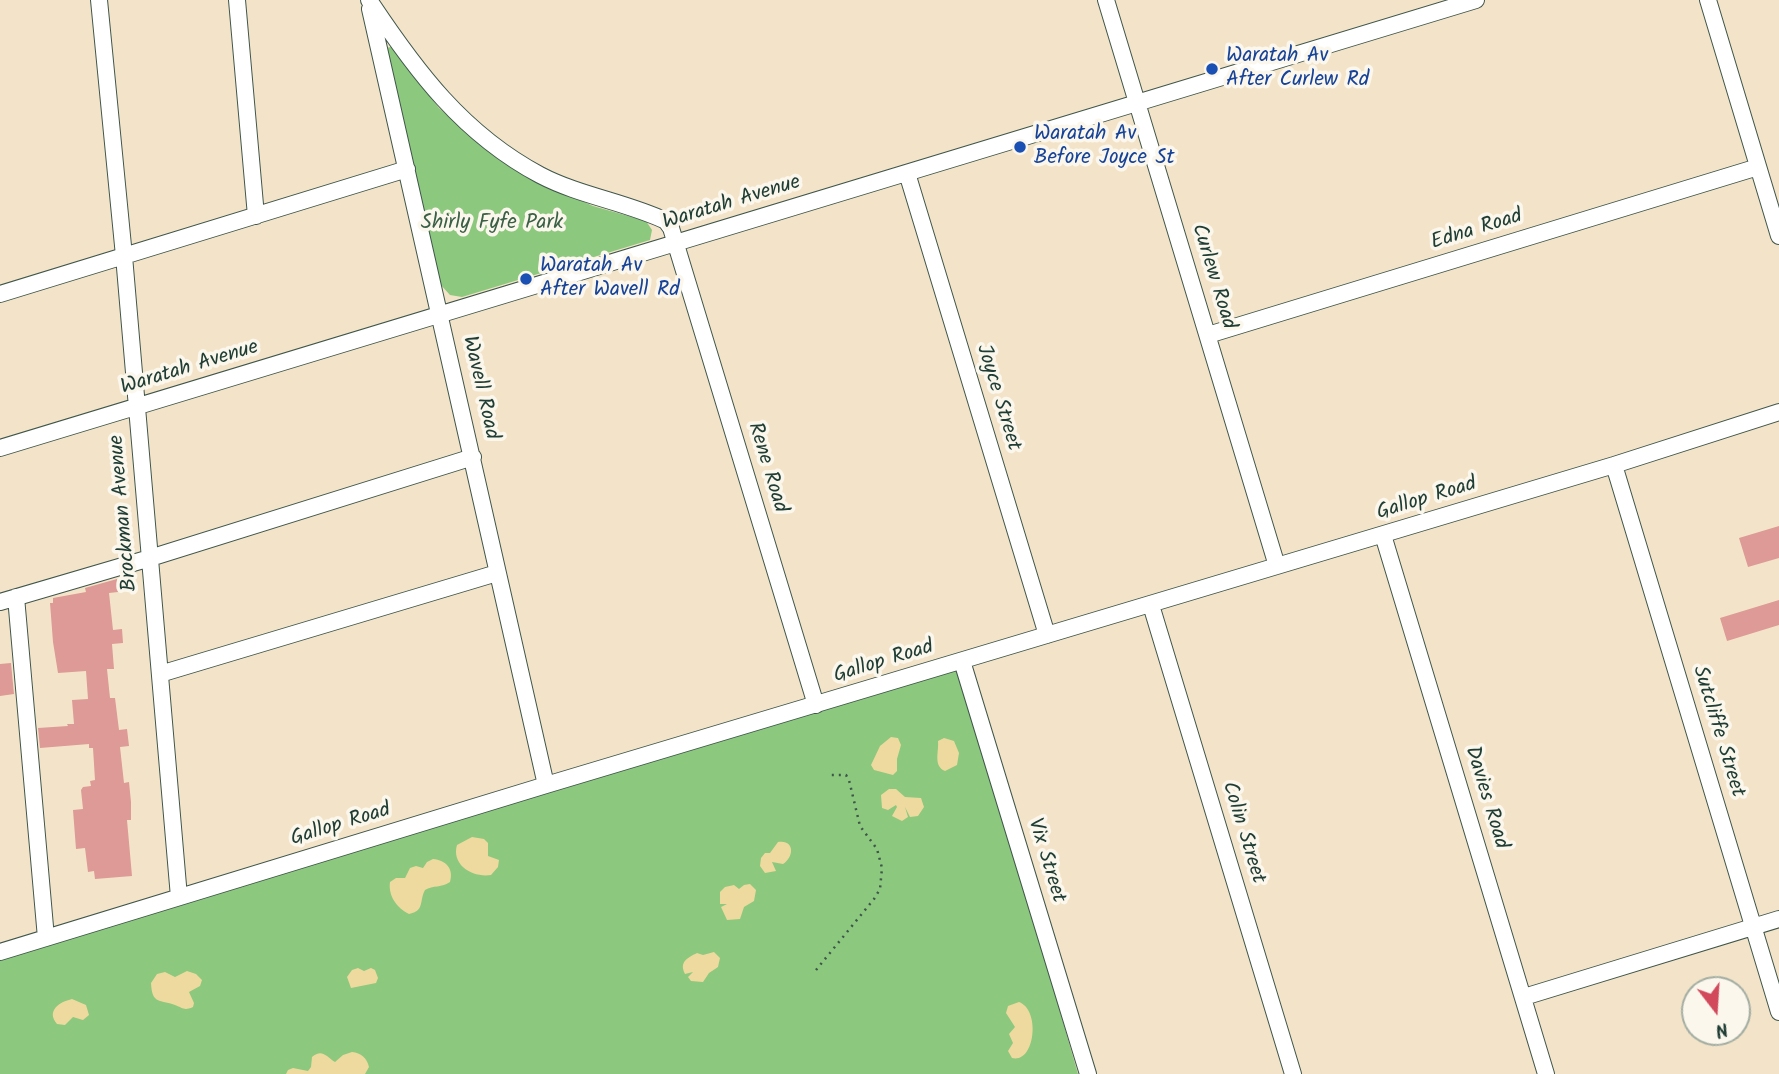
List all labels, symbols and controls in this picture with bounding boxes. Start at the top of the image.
place label: Waratah Av After Curlew Rd [1226,44,1369,94]
marker: Waratah Av After Curlew Rd [1204,61,1220,77]
place label: Waratah Av Before Joyce St [1034,122,1175,172]
marker: Waratah Av Before Joyce St [1012,139,1028,155]
street label: Waratah Avenue [660,171,804,237]
street label: Edna Road [1428,205,1526,257]
park label: Shirly Fyfe Park [421,211,563,237]
street label: Curlew Road [1184,221,1240,333]
place label: Waratah Av After Wavell Rd [540,254,680,304]
marker: Waratah Av After Wavell Rd [518,271,534,287]
street label: Wavell Road [455,334,503,442]
street label: Waratah Avenue [118,336,262,402]
street label: Joyce Street [969,342,1025,454]
street label: Rene Road [740,420,792,516]
street label: Brockman Avenue [106,434,144,592]
street label: Gallop Road [1374,473,1480,527]
street label: Gallop Road [831,636,937,690]
street label: Sutcliffe Street [1685,663,1749,801]
street label: Davies Road [1457,744,1513,852]
street label: Colin Street [1215,779,1269,887]
street label: Gallop Road [288,799,394,853]
street label: Vix Street [1020,816,1070,906]
north arrow [1681,976,1751,1046]
text: N [1711,1013,1732,1045]

